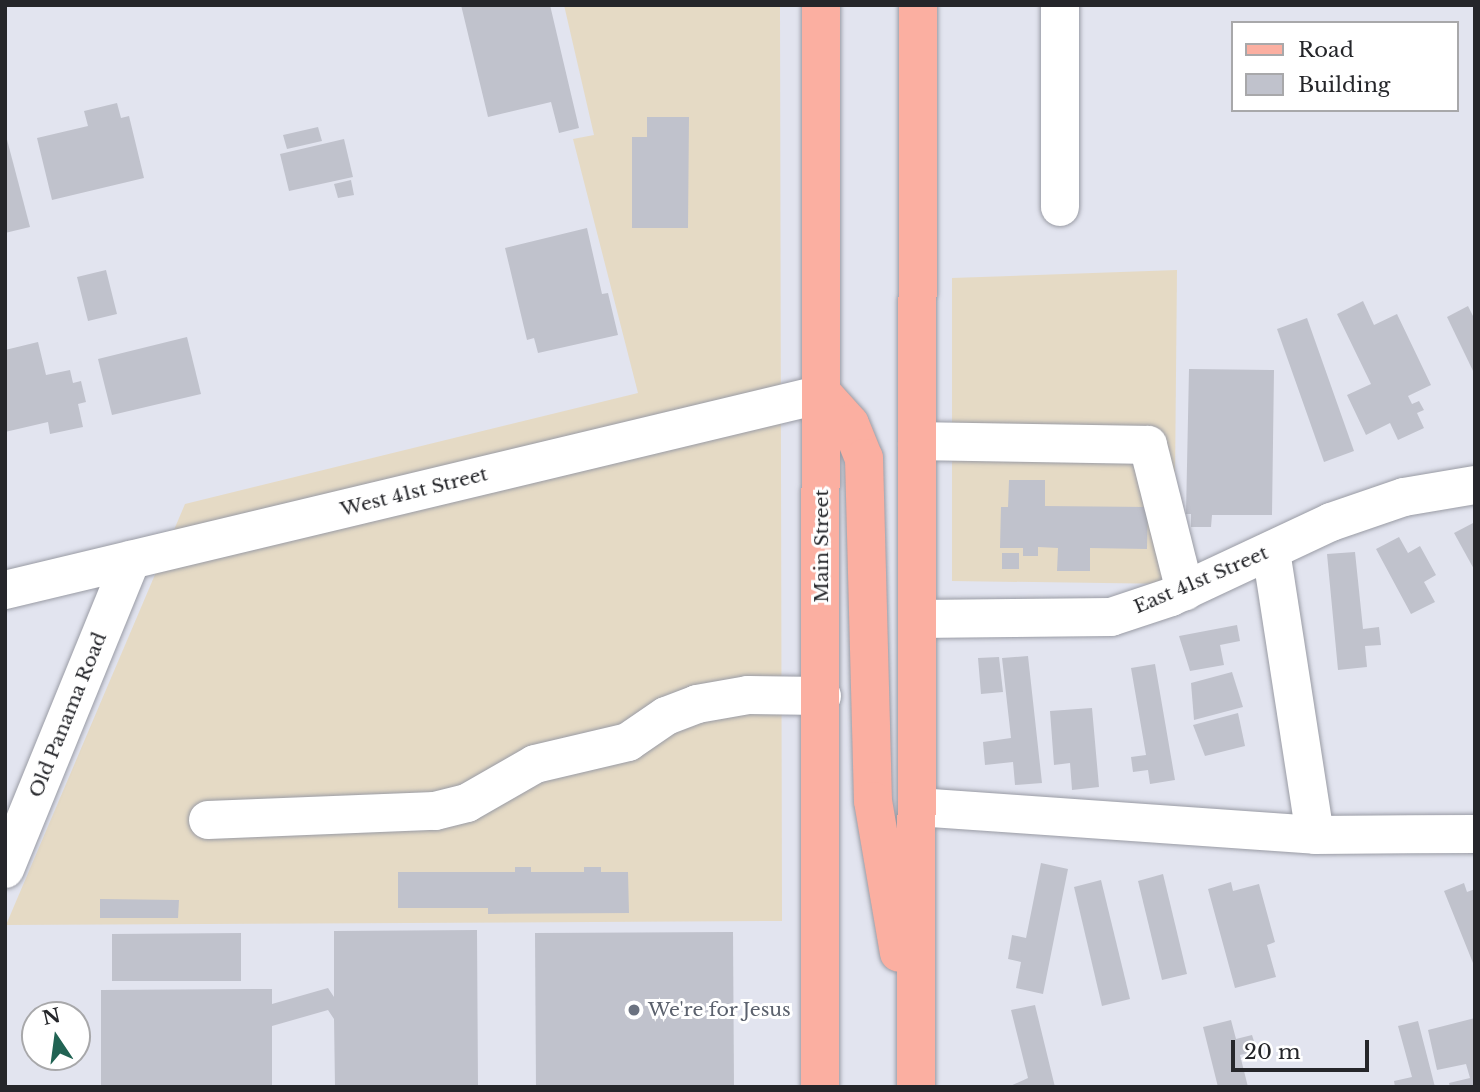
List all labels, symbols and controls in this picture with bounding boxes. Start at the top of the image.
legend [1232,21,1459,112]
text: Road [1298,37,1354,63]
text: Building [1298,72,1390,98]
street label: West 41st Street [338,463,490,521]
street label: Main Street [811,489,833,603]
street label: East 41st Street [1130,541,1272,619]
street label: Old Panama Road [24,629,112,801]
place label: We're for Jesus [648,999,791,1021]
north arrow [21,1001,91,1071]
marker: We're for Jesus [626,1002,642,1018]
text: N [40,1004,63,1030]
scale bar [1235,1026,1373,1070]
text: 20 m [1244,1039,1301,1065]

